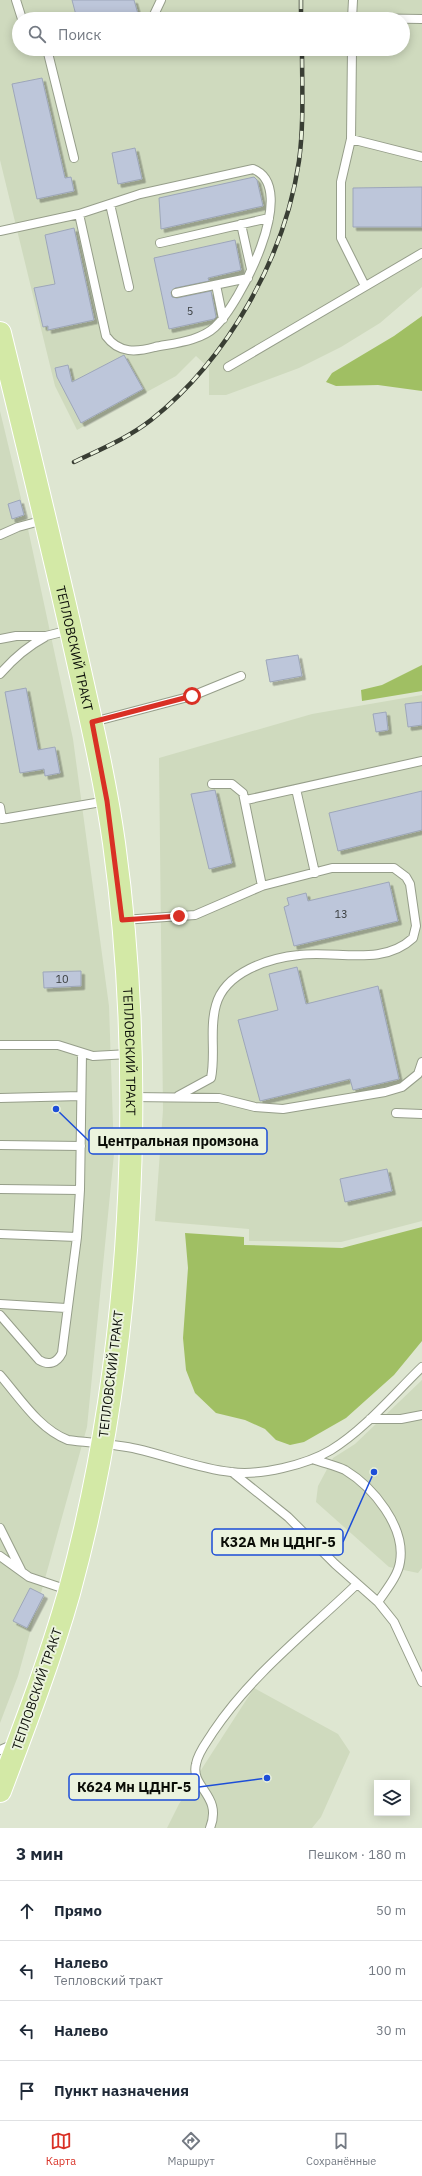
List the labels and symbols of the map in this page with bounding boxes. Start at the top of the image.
house number: 5 [187,304,193,318]
street label: ТЕПЛОВСКИЙ ТРАКТ [52,584,97,713]
route start [183,687,201,705]
route end [170,907,188,925]
house number: 13 [334,907,348,921]
house number: 10 [55,972,69,986]
street label: ТЕПЛОВСКИЙ ТРАКТ [119,987,140,1116]
callout: Центральная промзона [89,1128,267,1154]
text: Центральная промзона [97,1132,259,1150]
street label: ТЕПЛОВСКИЙ ТРАКТ [95,1309,127,1438]
callout: К32А Мн ЦДНГ-5 [212,1529,343,1555]
text: К32А Мн ЦДНГ-5 [220,1533,336,1551]
street label: ТЕПЛОВСКИЙ ТРАКТ [8,1625,66,1752]
callout: К624 Мн ЦДНГ-5 [69,1774,199,1800]
text: К624 Мн ЦДНГ-5 [77,1778,191,1796]

